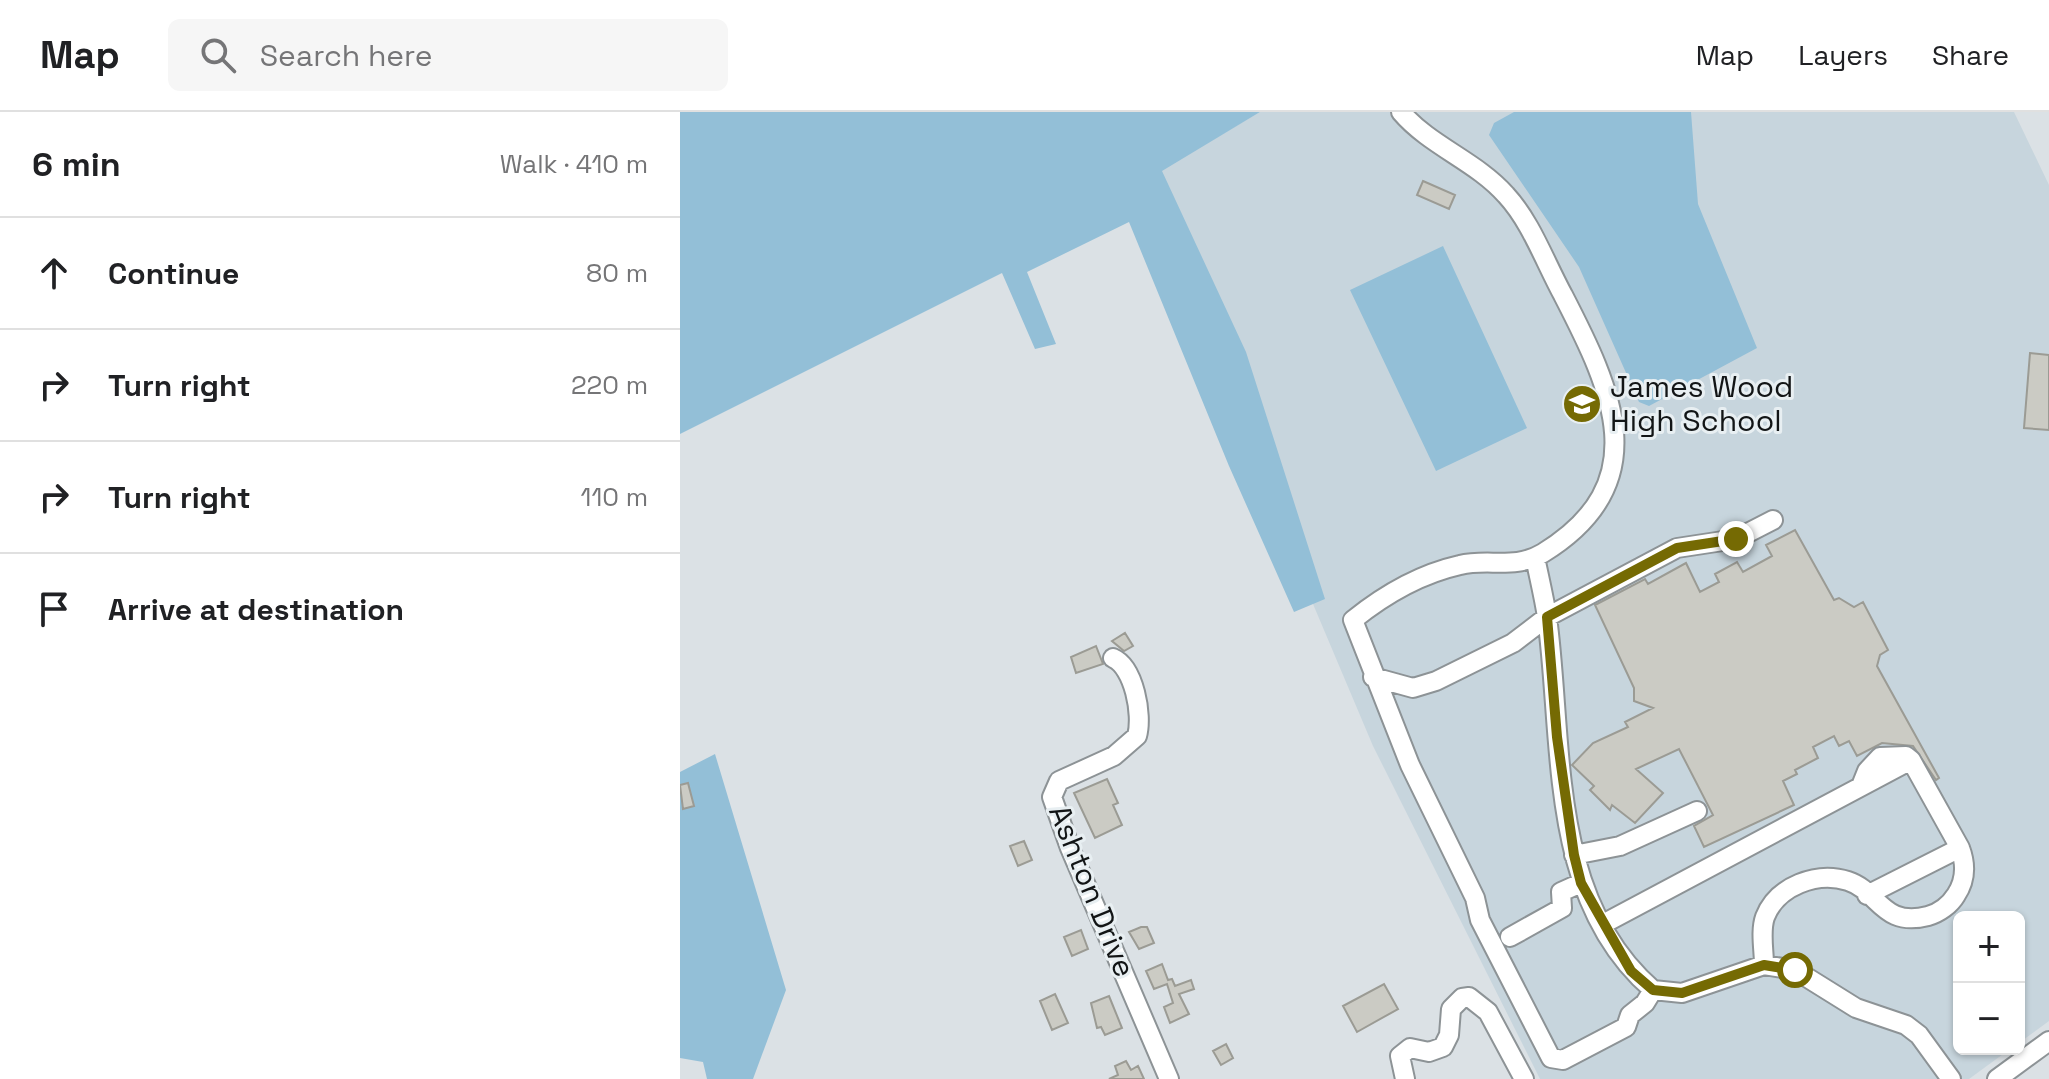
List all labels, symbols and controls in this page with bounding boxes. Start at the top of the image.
search box [168,19,728,91]
text: Map [40,31,120,79]
icon: search [196,33,240,77]
text: Search here [260,36,433,75]
text: Map [1696,37,1754,73]
text: Layers [1798,37,1888,73]
text: Share [1932,37,2009,73]
text: 6 min [32,143,121,186]
text: Walk · 410 m [500,147,648,181]
icon: ahead [32,251,76,295]
text: Continue [108,254,239,293]
text: 80 m [586,256,648,290]
icon: right [32,363,76,407]
text: Turn right [108,366,251,405]
place label: James Wood High School [1610,367,1793,440]
text: 220 m [571,368,648,402]
school or university icon: James Wood High School [1561,383,1603,425]
icon: right [32,475,76,519]
text: Turn right [108,478,251,517]
text: 110 m [581,480,648,514]
route end [1718,521,1754,557]
icon: arrive [32,587,76,631]
text: Arrive at destination [108,590,404,629]
street label: Ashton Drive [1040,799,1145,983]
map controls [1953,911,2025,1055]
button: + [1953,911,2025,983]
route start [1777,952,1813,988]
button: − [1953,983,2025,1055]

